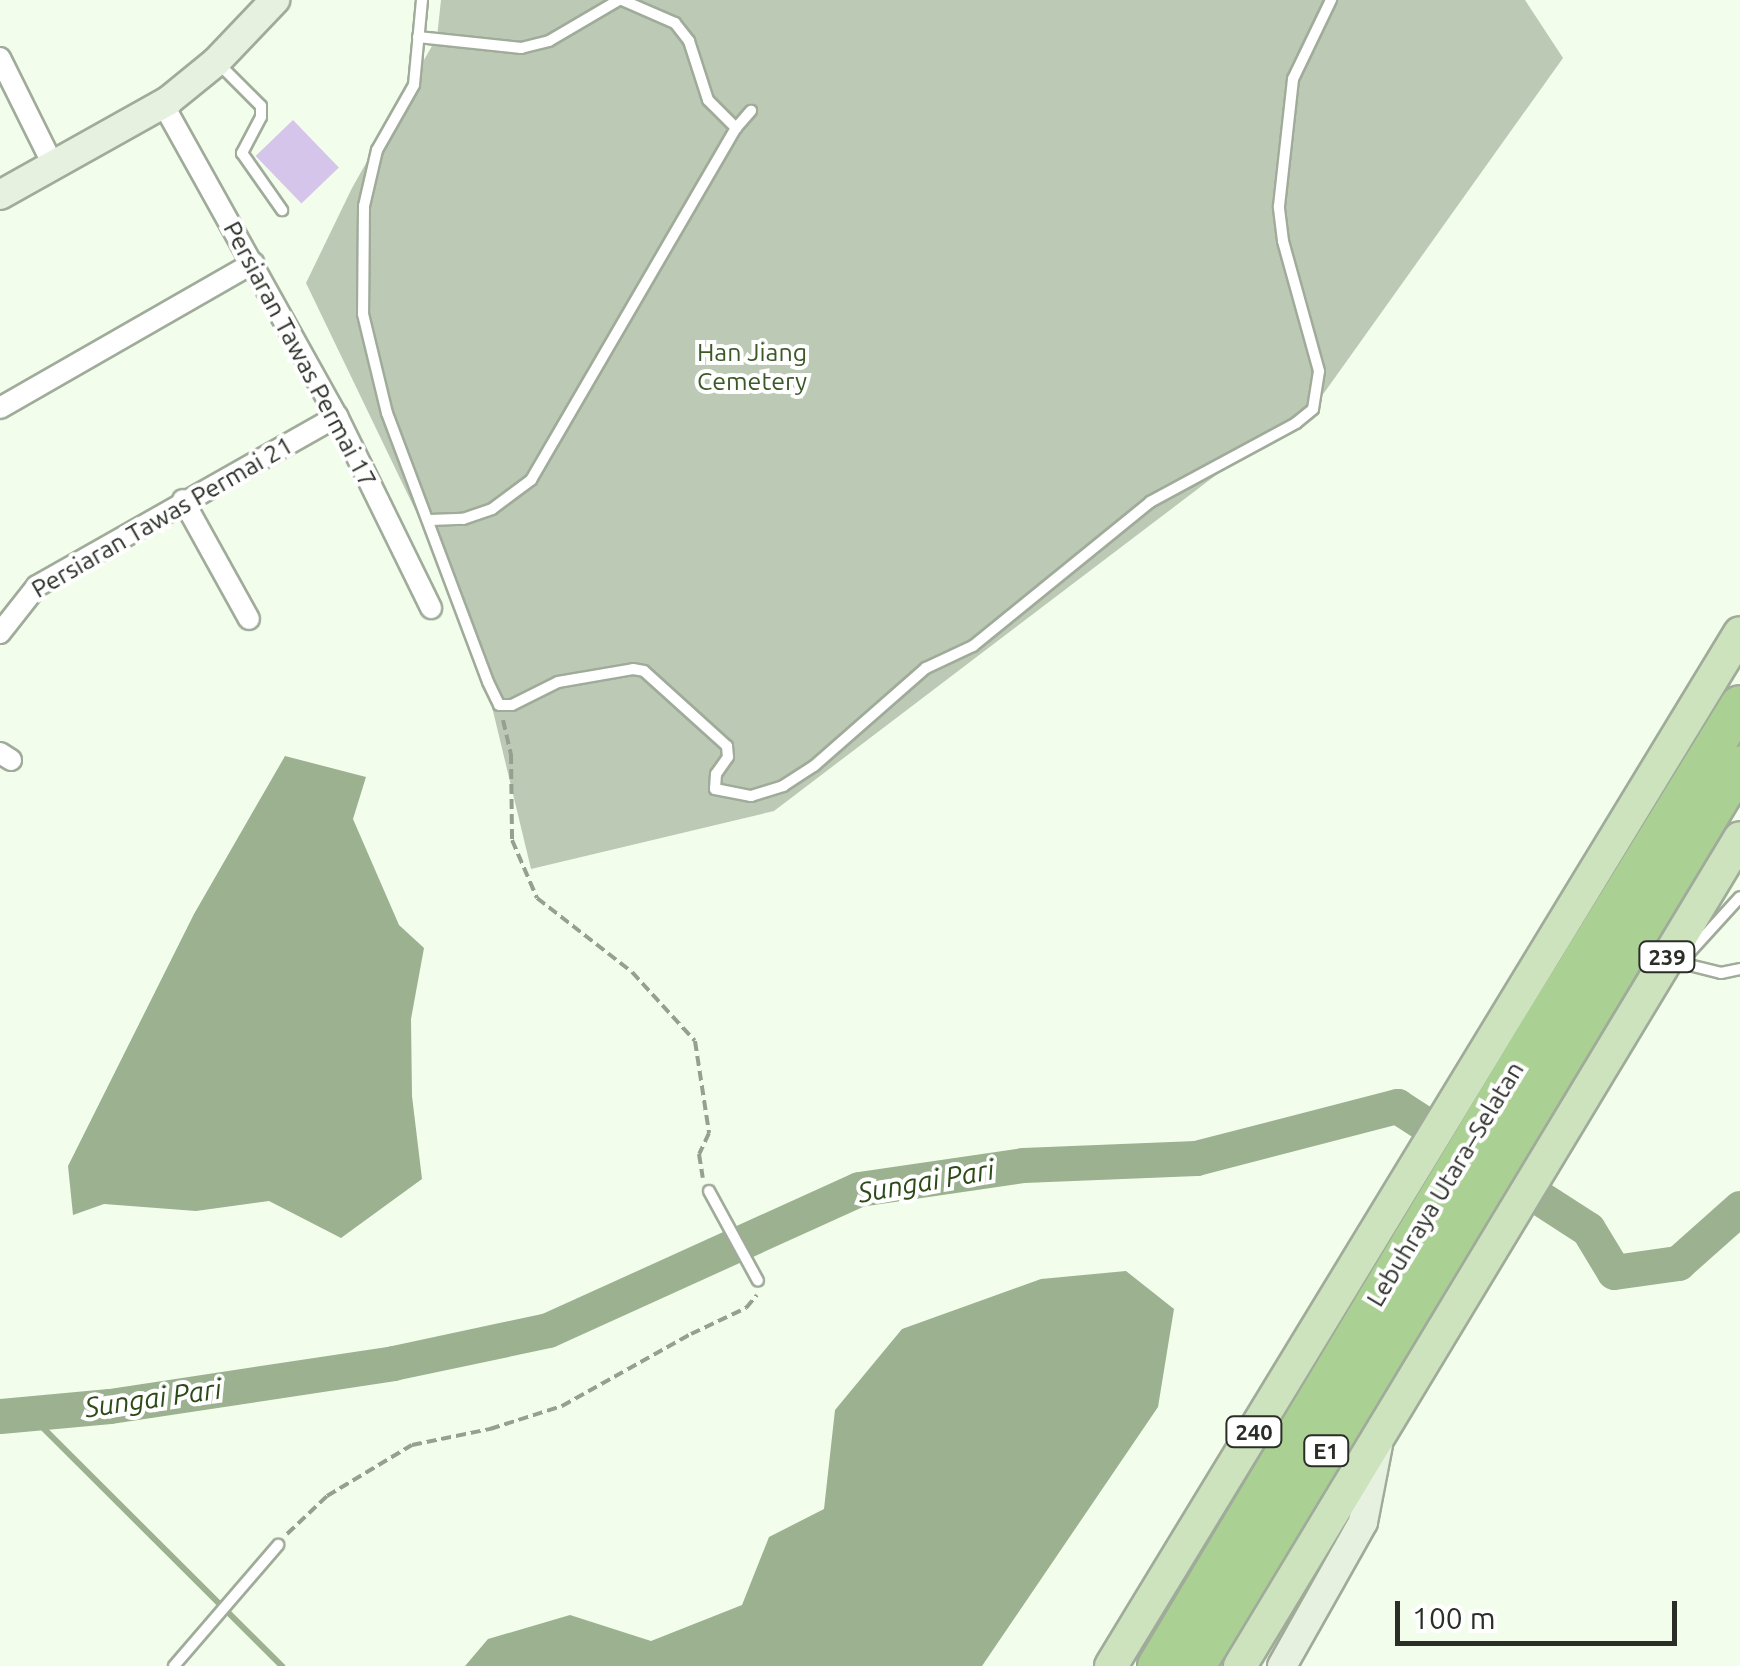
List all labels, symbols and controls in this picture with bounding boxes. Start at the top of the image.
street label: Persiaran Tawas Permai 17 [217,216,383,492]
park label: Han Jiang Cemetery [697,338,807,397]
street label: Persiaran Tawas Permai 21 [26,430,298,604]
road number: 239 [1637,940,1697,974]
street label: Lebuhraya Utara–Selatan [1360,1056,1530,1312]
water label: Sungai Pari [855,1152,997,1210]
water label: Sungai Pari [82,1372,224,1424]
road number: 240 [1224,1415,1284,1449]
road number: E1 [1301,1434,1351,1468]
scale bar [1400,1581,1682,1643]
text: 100 m [1412,1601,1496,1635]

